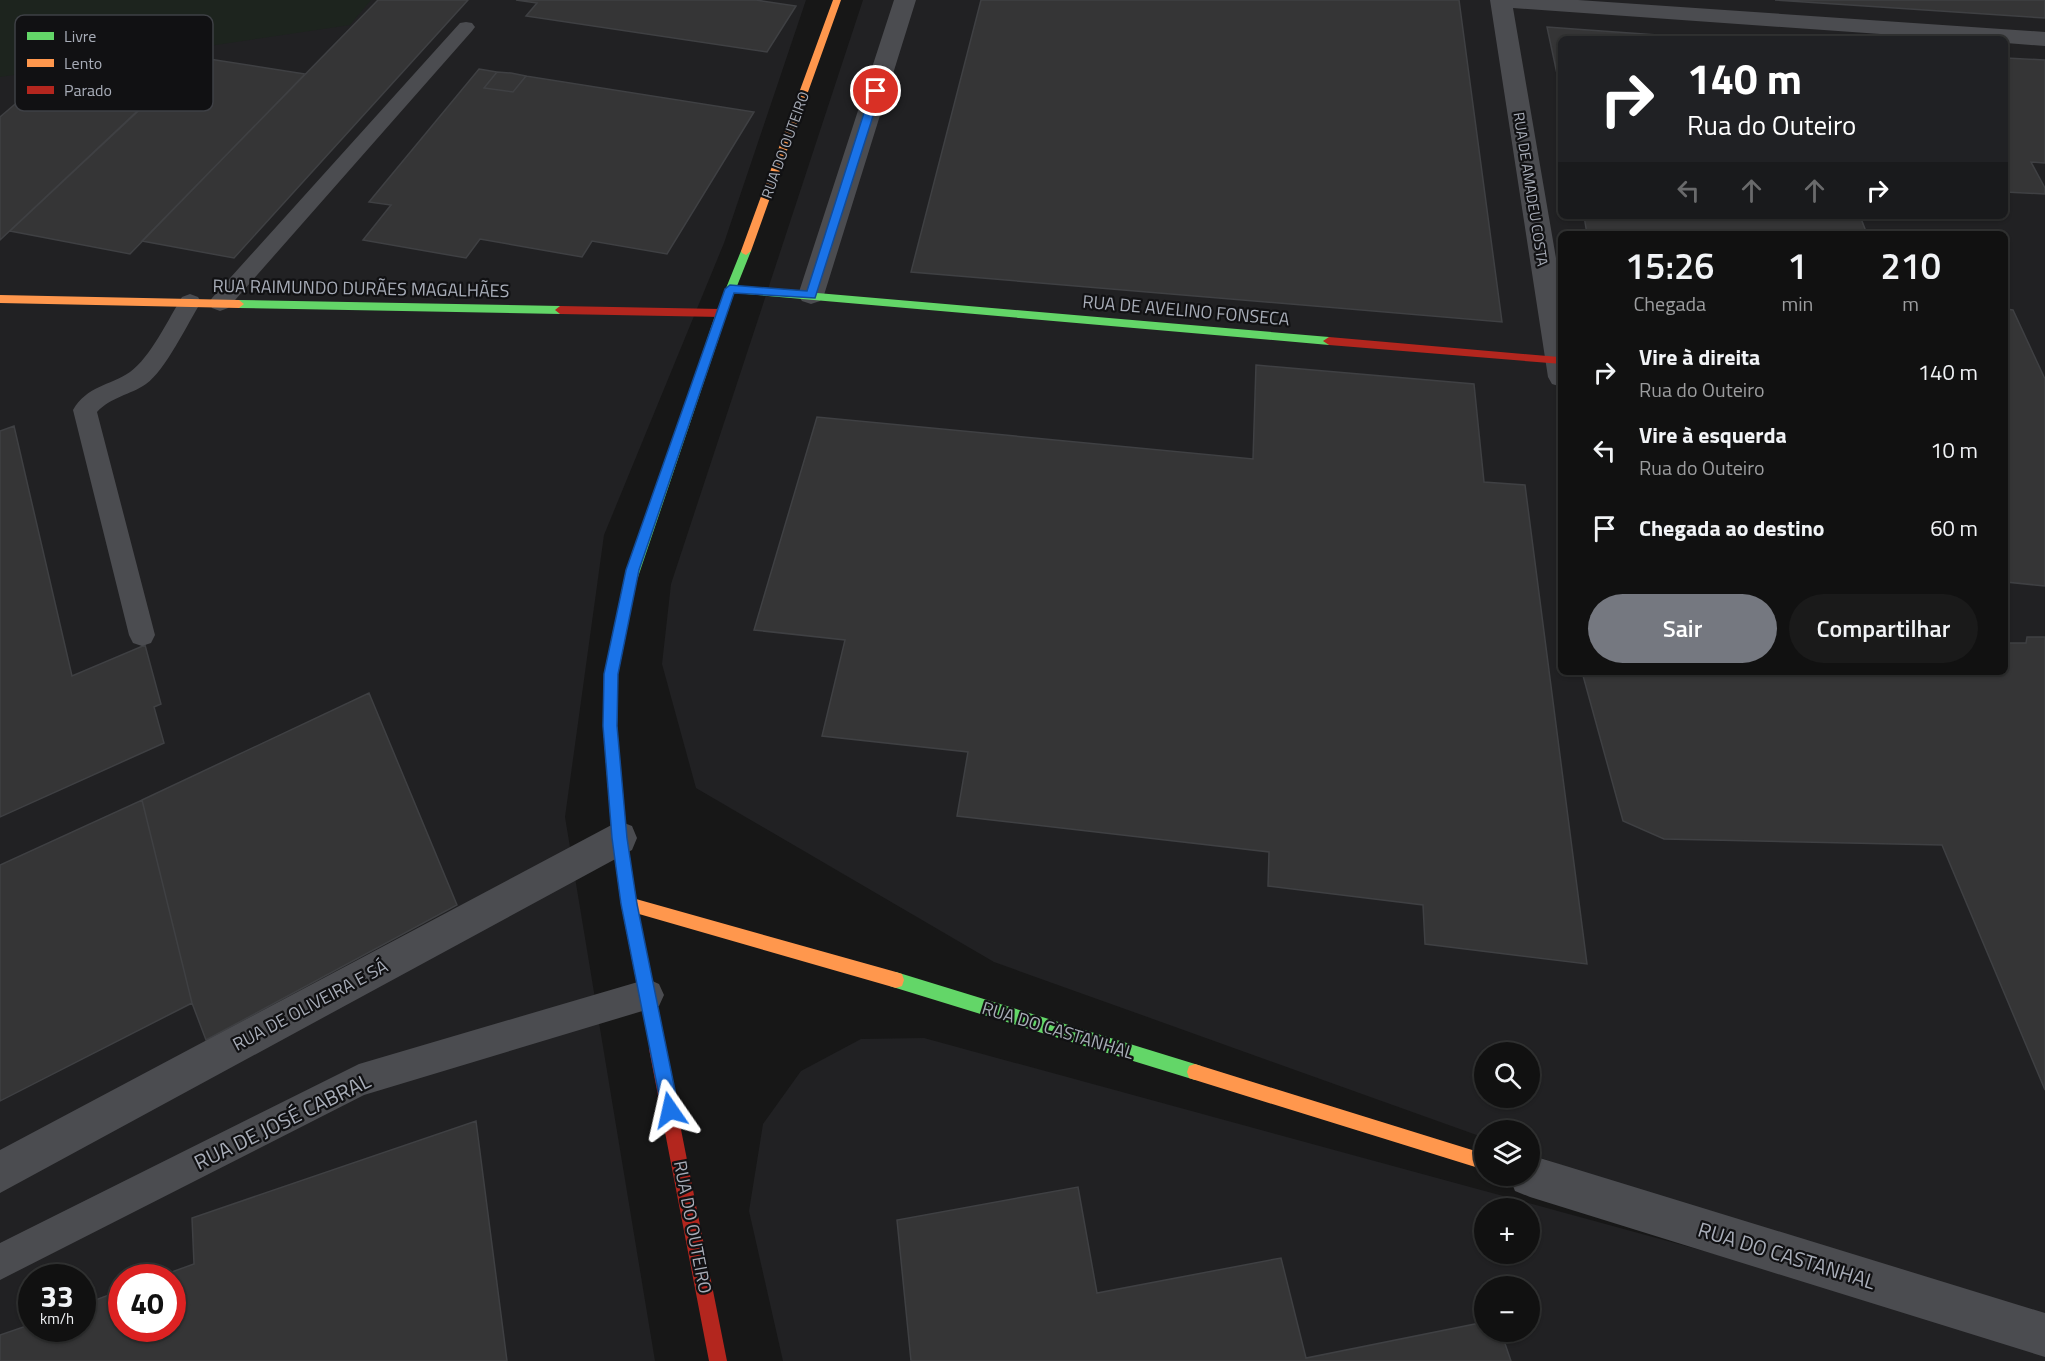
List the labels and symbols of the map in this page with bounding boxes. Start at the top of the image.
legend [15,15,213,111]
text: Livre [64,24,96,48]
text: Lento [64,51,102,75]
pin [850,65,901,116]
text: Parado [64,78,112,102]
street label: RUA DO OUTEIRO [755,88,815,202]
street label: RUA DE AMADEU COSTA [1507,110,1555,268]
street label: RUA RAIMUNDO DURÃES MAGALHÃES [212,272,510,304]
street label: RUA DE AVELINO FONSECA [1081,287,1291,333]
street label: RUA DE OLIVEIRA E SÁ [228,952,393,1057]
street label: RUA DO CASTANHAL [979,994,1138,1066]
street label: RUA DE JOSÉ CABRAL [188,1064,376,1178]
position arrow [638,1078,702,1142]
street label: RUA DO OUTEIRO [667,1158,719,1296]
street label: RUA DO CASTANHAL [1694,1213,1880,1297]
speed limit sign: 40 [108,1264,186,1342]

